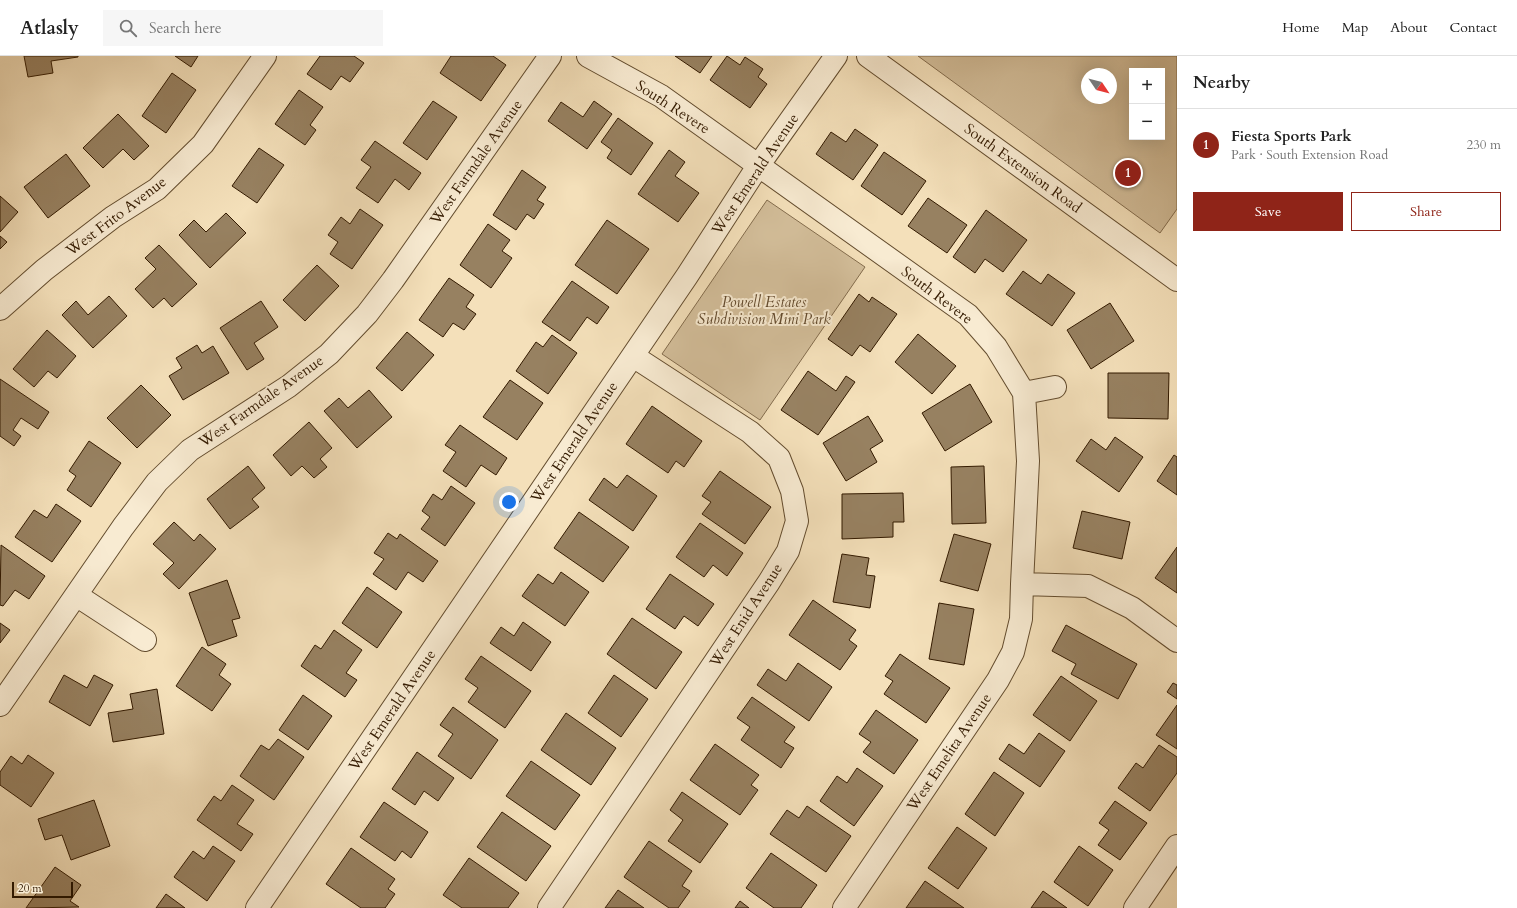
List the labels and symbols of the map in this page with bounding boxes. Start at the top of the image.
north arrow [1081,68,1117,104]
street label: South Revere [632,76,714,139]
street label: West Farmdale Avenue [425,95,527,229]
street label: West Emerald Avenue [706,109,803,239]
street label: South Extension Road [960,119,1086,217]
pin: 1 [1115,158,1141,188]
street label: West Frito Avenue [61,172,170,261]
street label: South Revere [897,262,977,329]
park label: Powell Estates Subdivision Mini Park [697,292,831,329]
street label: West Farmdale Avenue [194,350,328,452]
street label: West Emerald Avenue [525,377,622,507]
your location [499,492,519,512]
street label: West Enid Avenue [704,559,787,672]
street label: West Emerald Avenue [343,645,440,775]
street label: West Emelita Avenue [902,689,996,816]
scale bar [12,880,73,899]

